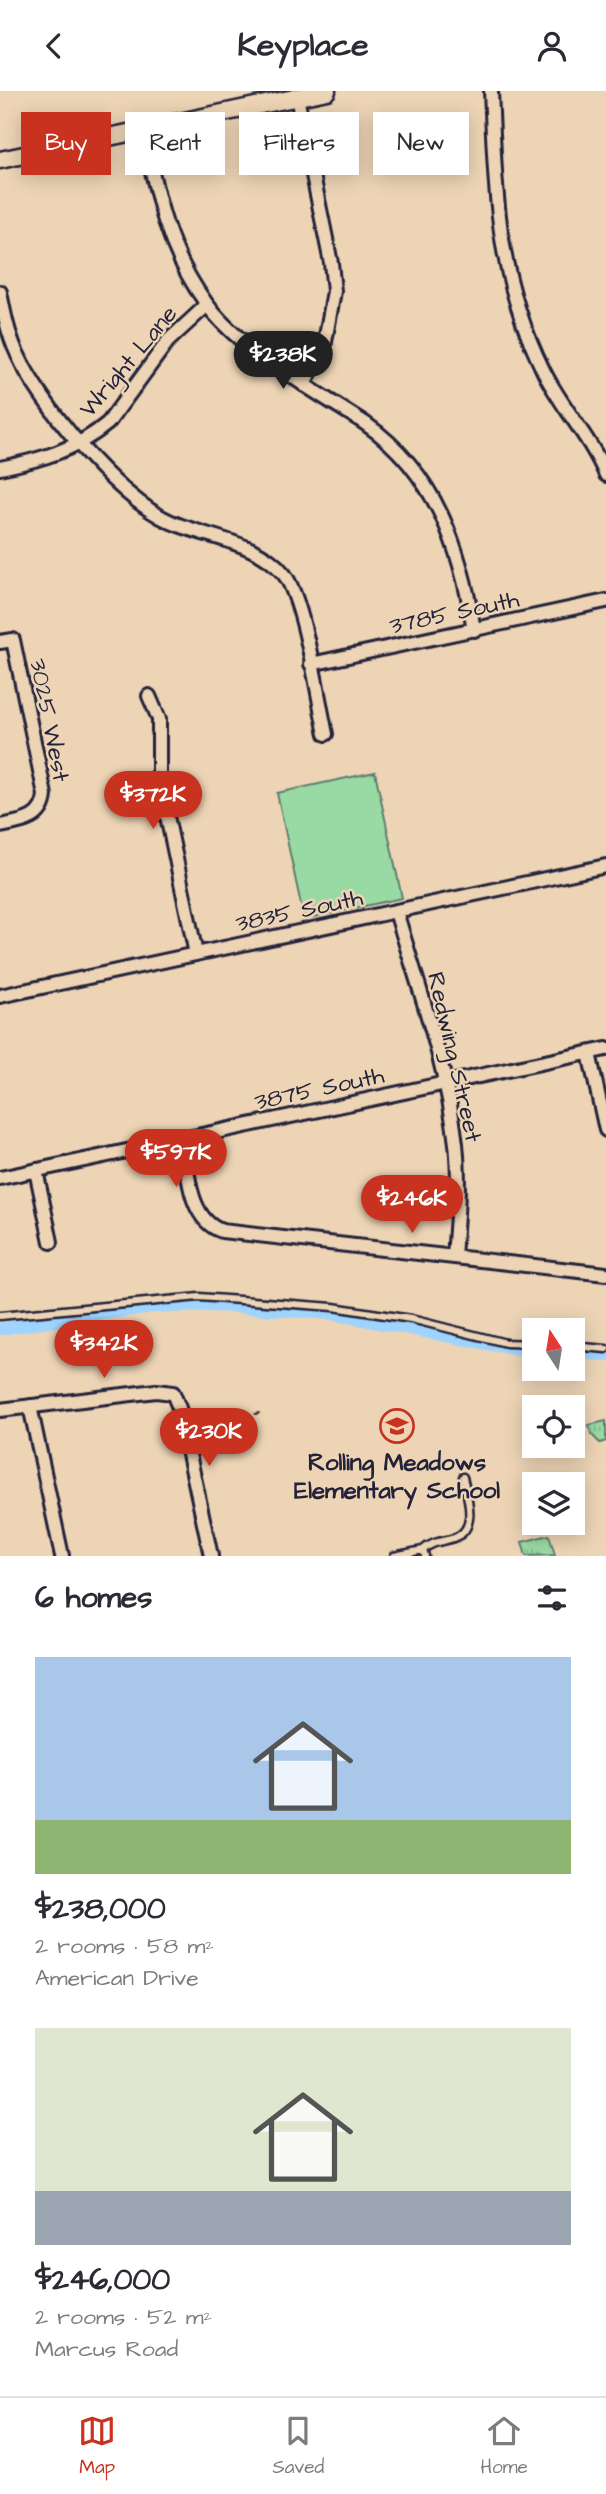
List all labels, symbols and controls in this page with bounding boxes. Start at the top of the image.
text: Keyplace [238,23,368,68]
icon: back [35,27,73,65]
icon: person [533,27,571,65]
chip: Buy [21,112,111,175]
chip: Rent [125,112,225,175]
chip: Filters [239,112,359,175]
chip: New [373,112,469,175]
street label: Wright Lane [72,298,187,426]
pin: $238K [234,331,332,391]
text: $238K [250,338,316,370]
street label: 3785 South [386,583,522,643]
street label: 3025 West [20,656,78,785]
pin: $372K [104,771,202,831]
text: $372K [120,778,186,810]
street label: 3835 South [232,881,366,941]
street label: Redwing Street [417,969,490,1146]
street label: 3875 South [251,1059,387,1119]
pin: $597K [127,1129,225,1189]
text: $597K [141,1136,211,1168]
pin: $246K [363,1175,461,1235]
text: $246K [377,1182,447,1214]
north arrow [522,1318,584,1381]
map controls [522,1318,585,1535]
pin: $342K [55,1321,153,1380]
text: $342K [70,1327,138,1359]
button: locate [522,1395,585,1458]
school or university icon: Rolling Meadows Elementary School [378,1407,416,1445]
pin: $230K [160,1409,258,1468]
text: $230K [176,1415,242,1447]
place label: Rolling Meadows Elementary School [294,1446,500,1510]
button: layers [522,1472,585,1535]
text: 6 homes [35,1577,152,1619]
icon: filters [533,1579,571,1617]
icon: home [240,1703,366,1829]
text: $238,000 [35,1888,166,1930]
text: 2 rooms · 58 m² [35,1930,214,1962]
text: American Drive [35,1962,199,1994]
icon: home [240,2074,366,2200]
text: $246,000 [35,2259,170,2301]
text: 2 rooms · 52 m² [35,2301,212,2333]
text: Marcus Road [35,2333,178,2365]
tab: Map [78,2412,116,2481]
tab: Saved [272,2412,324,2481]
tab: Home [481,2412,528,2481]

